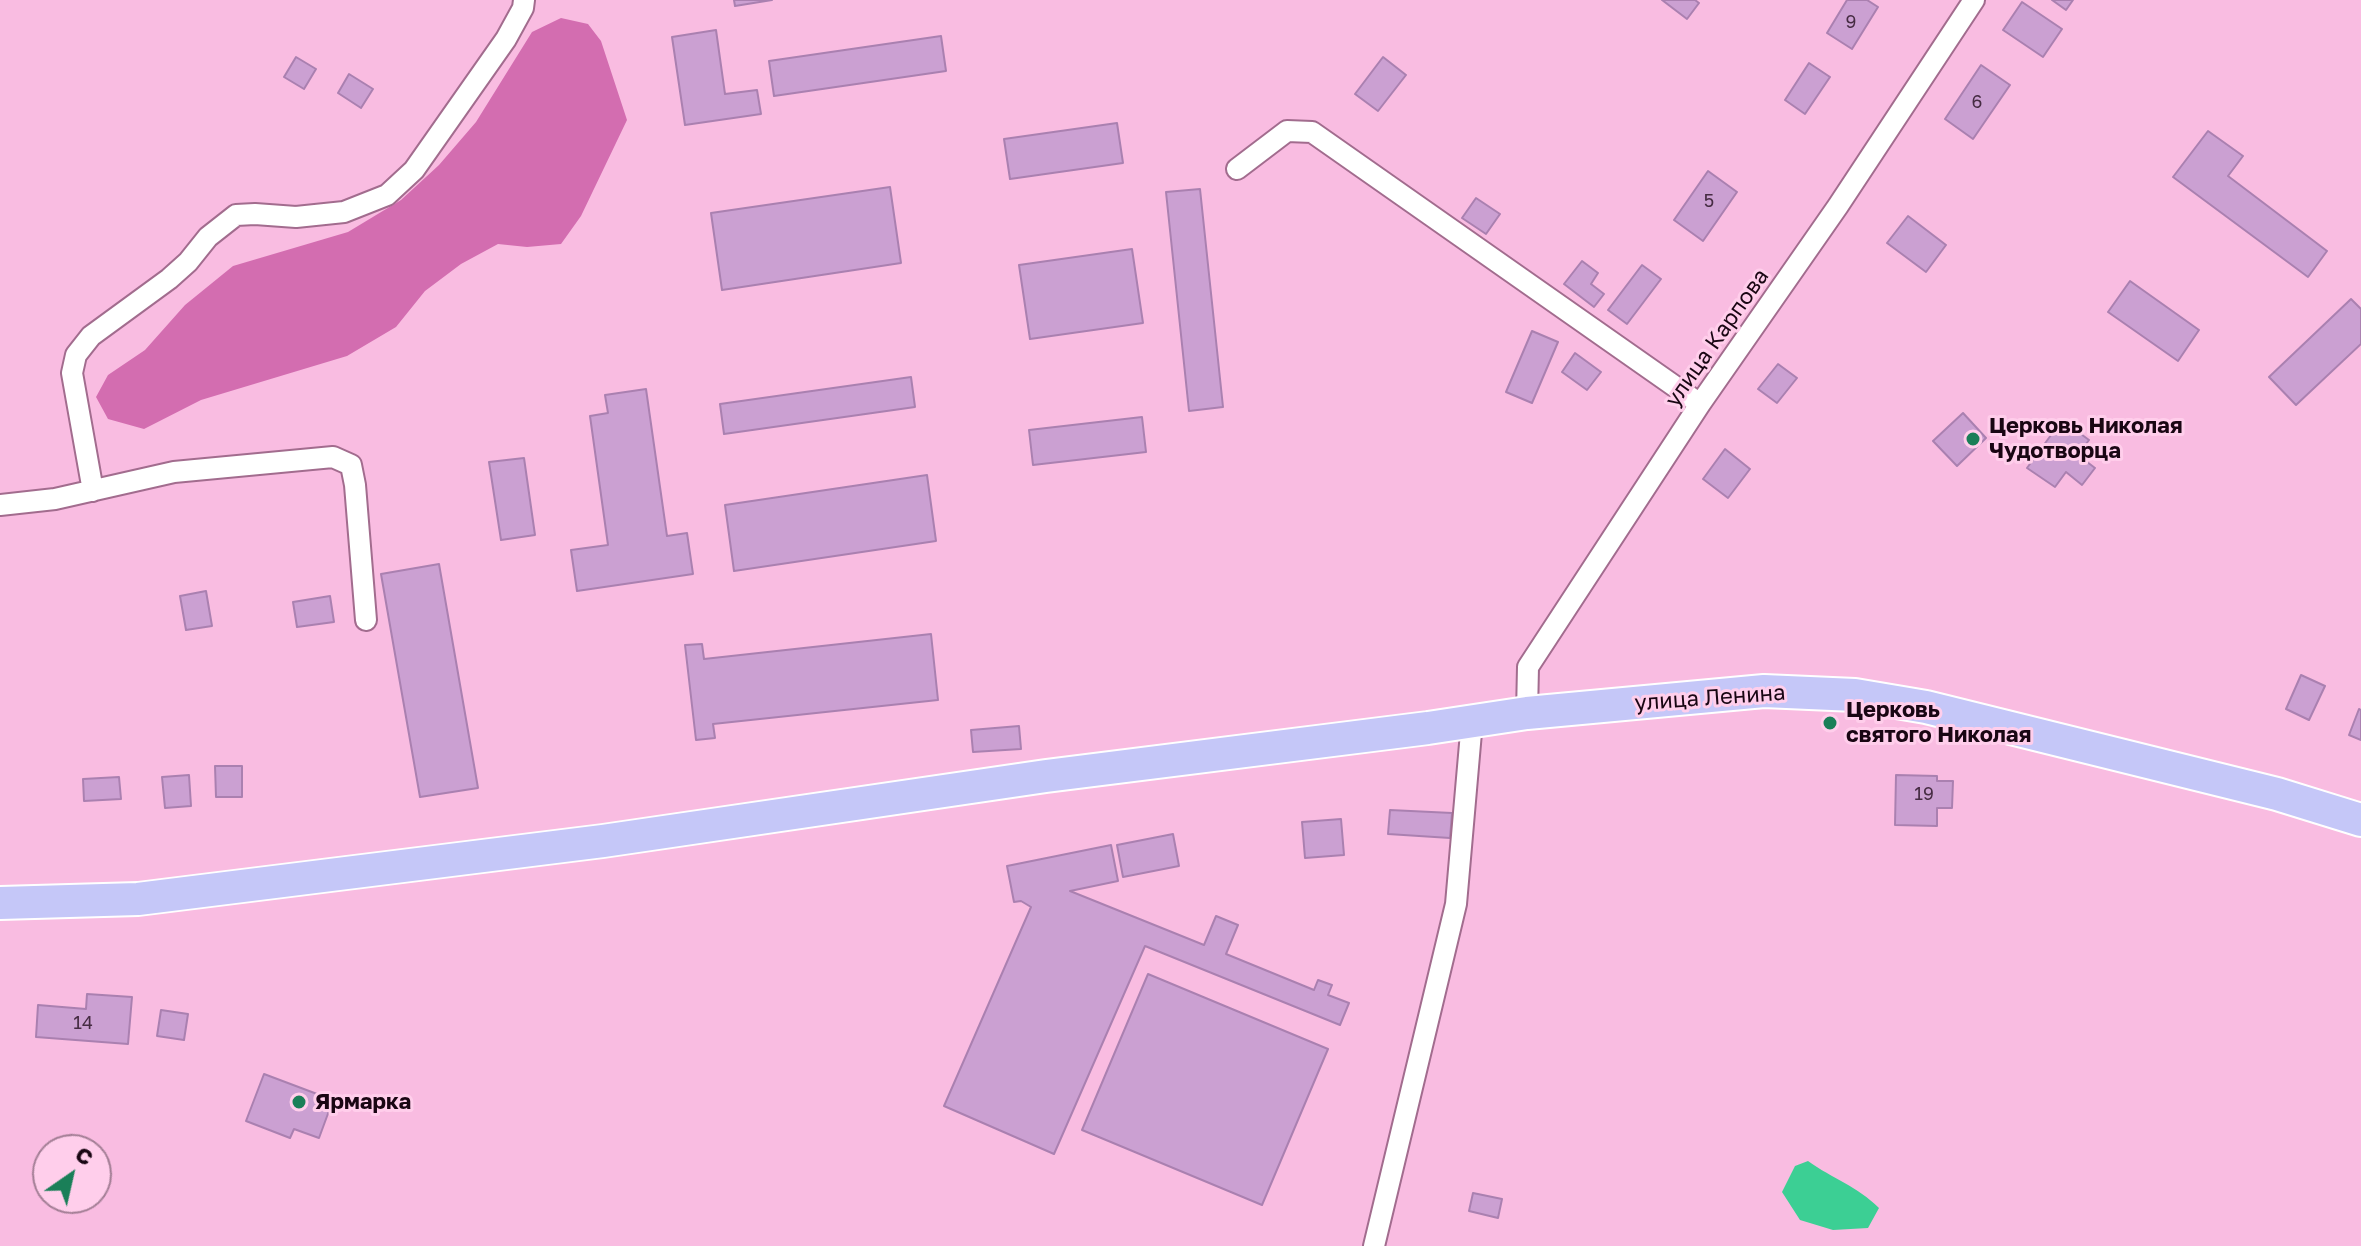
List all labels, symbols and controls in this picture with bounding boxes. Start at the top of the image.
house number: 9 [1846,11,1856,33]
house number: 6 [1972,91,1982,113]
house number: 5 [1704,190,1714,212]
street label: улица Карпова [1660,264,1774,412]
place label: Церковь Николая Чудотворца [1989,413,2183,464]
marker: Церковь Николая Чудотворца [1964,430,1982,448]
street label: улица Ленина [1634,680,1786,716]
place label: Церковь святого Николая [1846,697,2031,748]
marker: Церковь святого Николая [1821,714,1839,732]
house number: 19 [1914,783,1934,805]
house number: 14 [73,1012,93,1034]
place label: Ярмарка [315,1089,411,1115]
marker: Ярмарка [290,1093,308,1111]
north arrow [32,1134,112,1214]
text: С [71,1140,99,1171]

